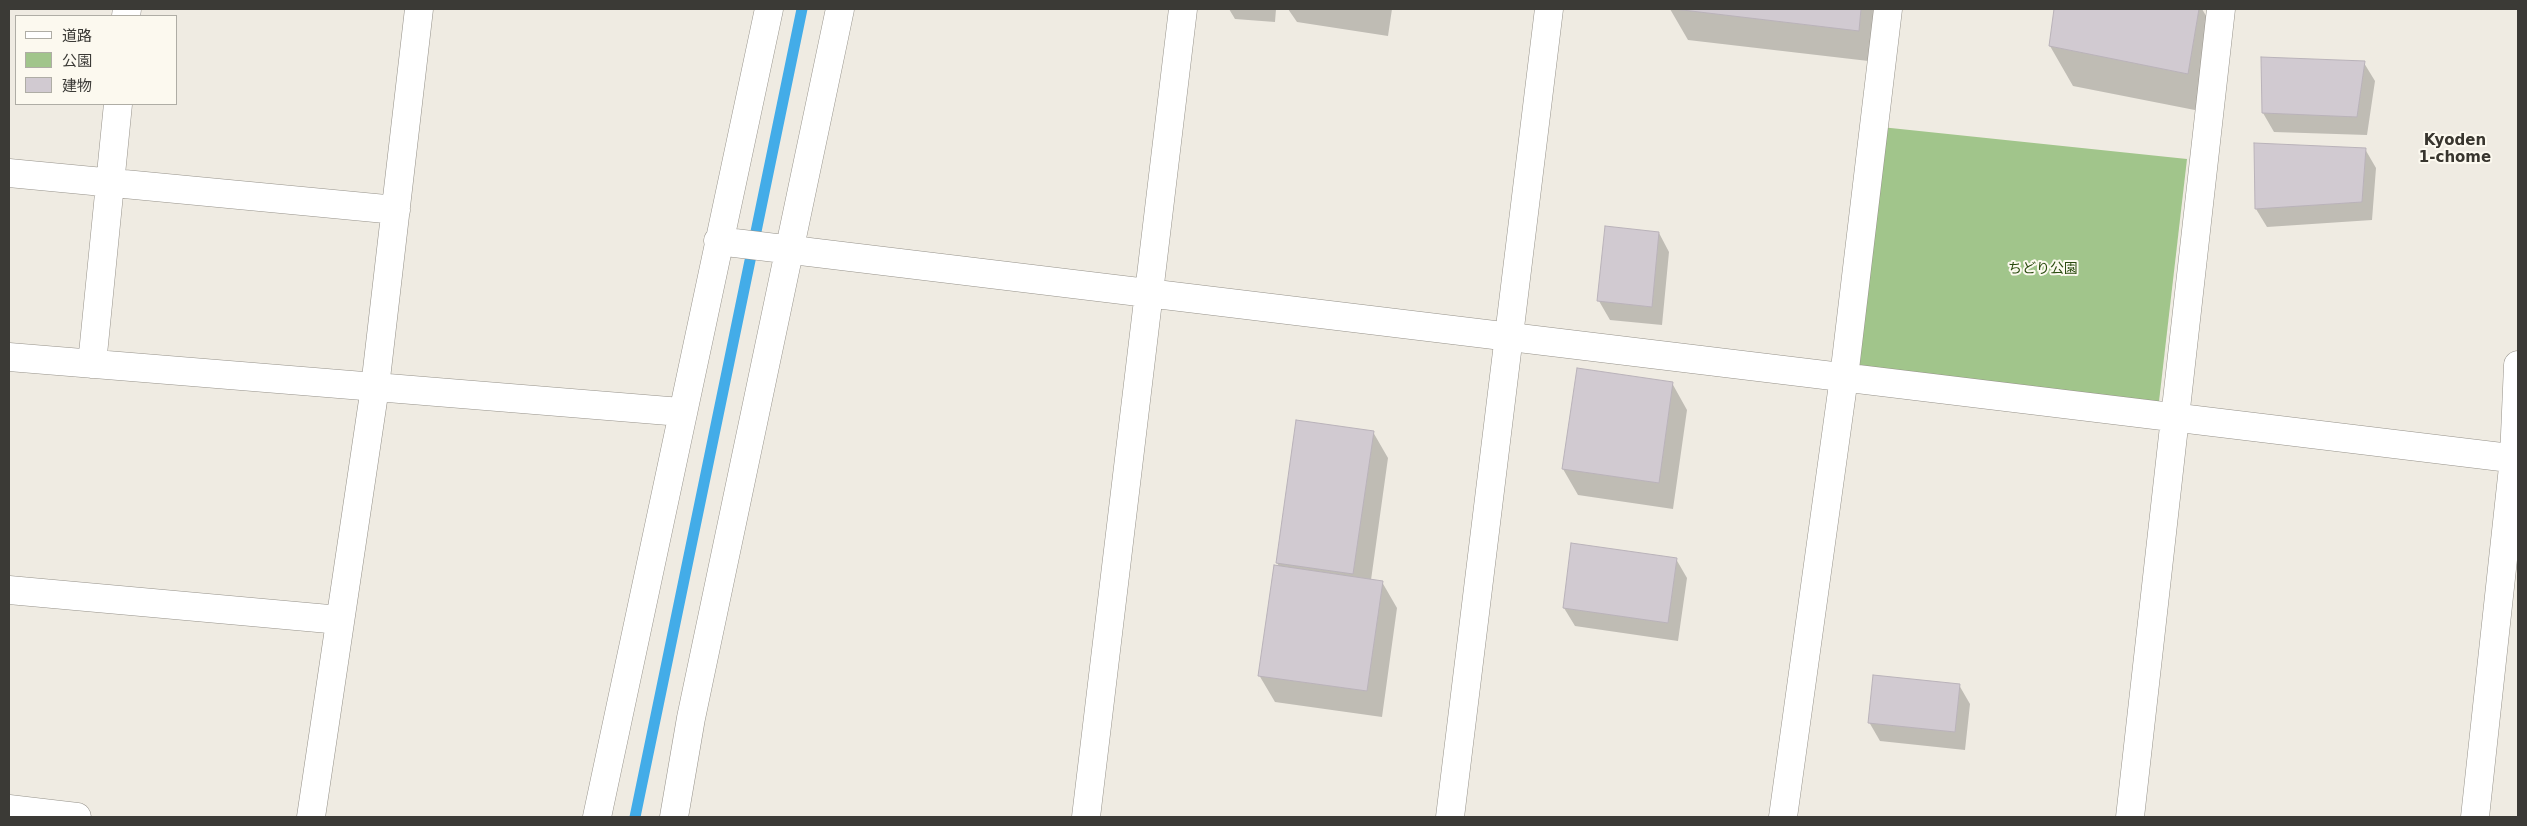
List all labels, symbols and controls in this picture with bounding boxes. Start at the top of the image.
legend [15,15,178,105]
text: 道路 [62,27,92,45]
text: 公園 [62,52,92,70]
text: 建物 [62,77,92,95]
district label: Kyoden 1-chome [2419,132,2491,167]
park label: ちどり公園 [2008,261,2078,277]

